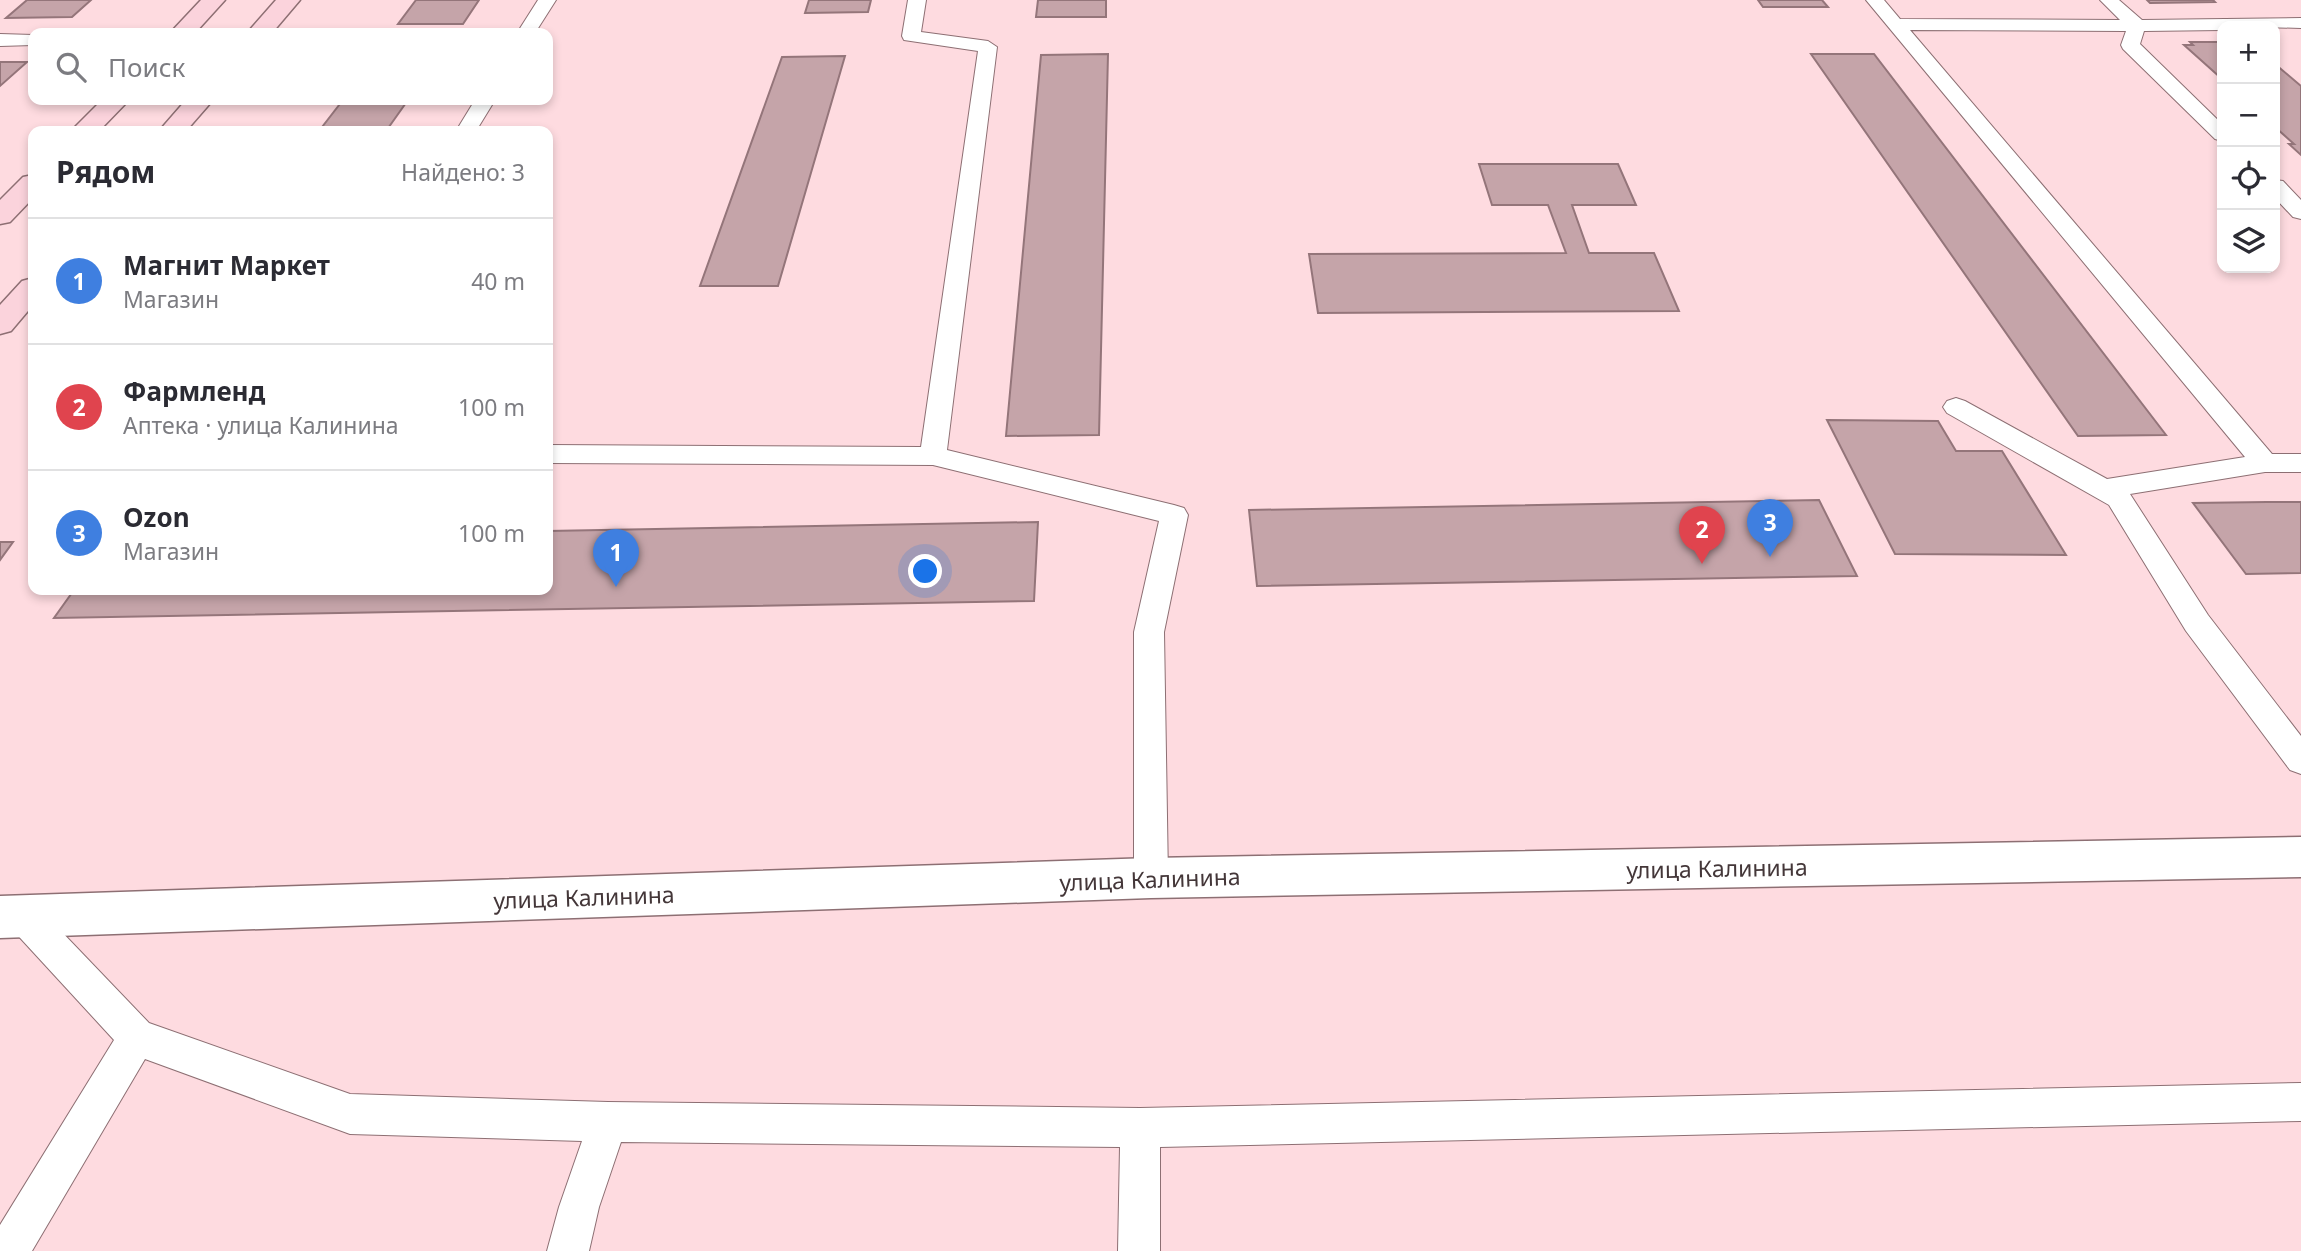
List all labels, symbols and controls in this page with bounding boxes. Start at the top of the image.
map controls [2217,21,2280,273]
button: + [2217,21,2280,84]
search box [28,28,553,105]
icon: search [52,48,90,86]
text: Поиск [108,49,185,85]
button: − [2217,84,2280,147]
button: locate [2217,147,2280,210]
text: Рядом [56,151,155,192]
text: Найдено: 3 [401,156,525,188]
button: layers [2217,210,2280,273]
text: Магнит Маркет [123,247,330,283]
text: 1 [72,265,86,297]
text: 40 m [471,265,525,297]
text: Магазин [123,283,219,315]
text: Фармленд [123,373,265,409]
text: 2 [72,391,86,423]
text: 100 m [458,391,525,423]
text: Аптека · улица Калинина [123,409,399,441]
text: Ozon [123,499,190,535]
pin: 3 [1747,499,1793,557]
pin: 2 [1679,506,1725,564]
text: 3 [72,517,86,549]
text: 100 m [458,517,525,549]
pin: 1 [593,529,639,587]
text: Магазин [123,535,219,567]
your location [908,554,942,588]
street label: улица Калинина [1626,850,1808,886]
street label: улица Калинина [1059,860,1241,898]
street label: улица Калинина [493,878,675,916]

